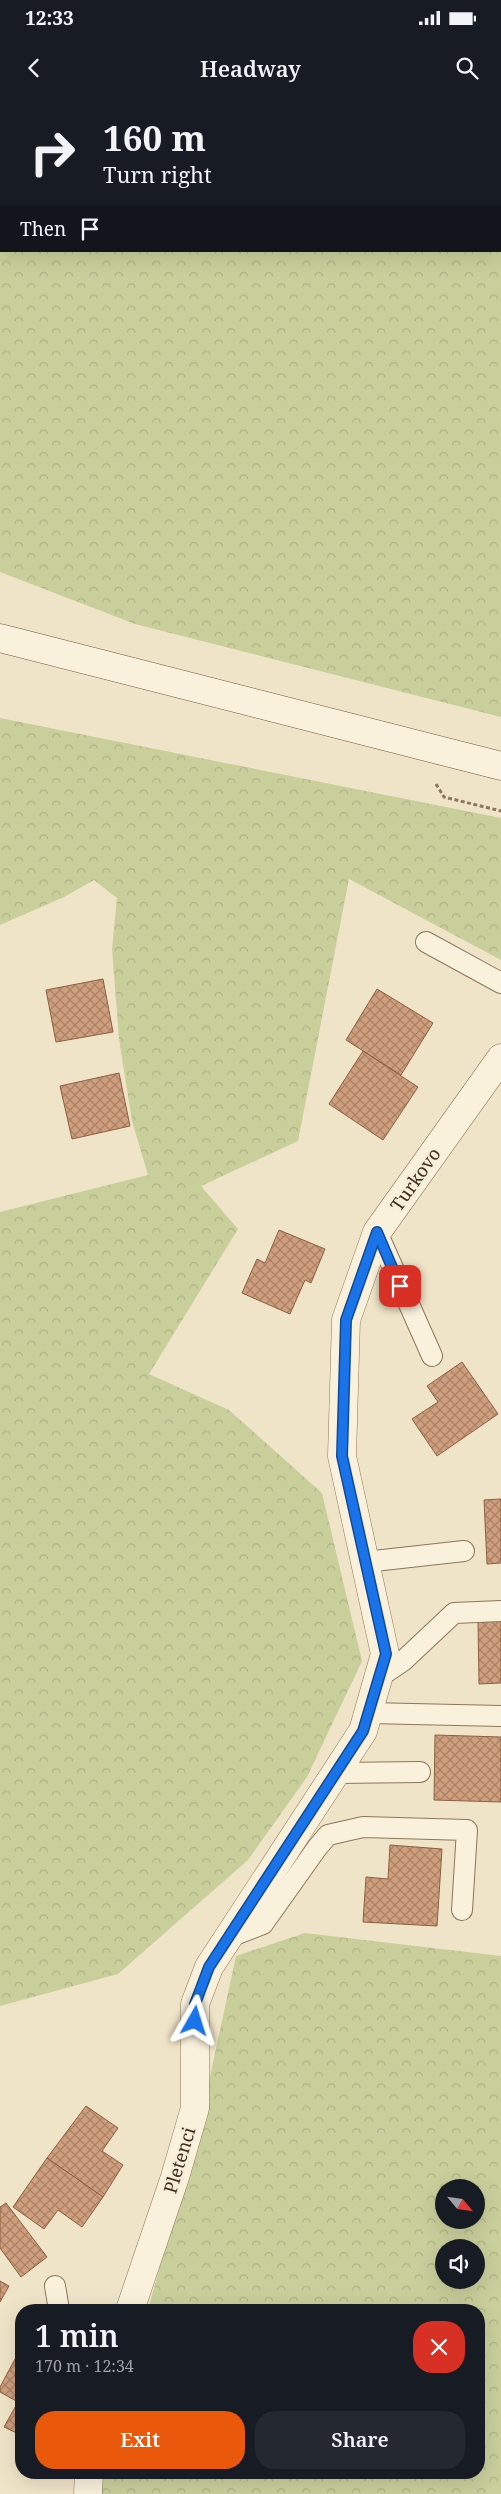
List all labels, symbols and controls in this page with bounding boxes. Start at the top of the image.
text: 12:33 [25,5,74,31]
text: Headway [200,53,301,83]
icon: back [20,54,48,82]
icon: search [453,54,481,82]
text: 160 m [103,114,206,161]
icon: right [20,120,85,185]
text: Turn right [103,159,212,189]
icon: arrive [76,215,104,243]
text: Then [20,216,66,242]
street label: Turkovo [384,1142,446,1216]
pin [379,1265,421,1307]
icon: arrive [386,1272,414,1300]
position arrow [168,1994,220,2046]
street label: Pletenci [158,2124,201,2196]
north arrow [435,2179,485,2229]
map controls [435,2179,485,2289]
button: sound [435,2239,485,2289]
text: 1 min [35,2315,119,2356]
button: close [413,2321,465,2373]
text: 170 m · 12:34 [35,2355,134,2377]
button: Exit [35,2411,245,2469]
button: Share [255,2411,465,2469]

